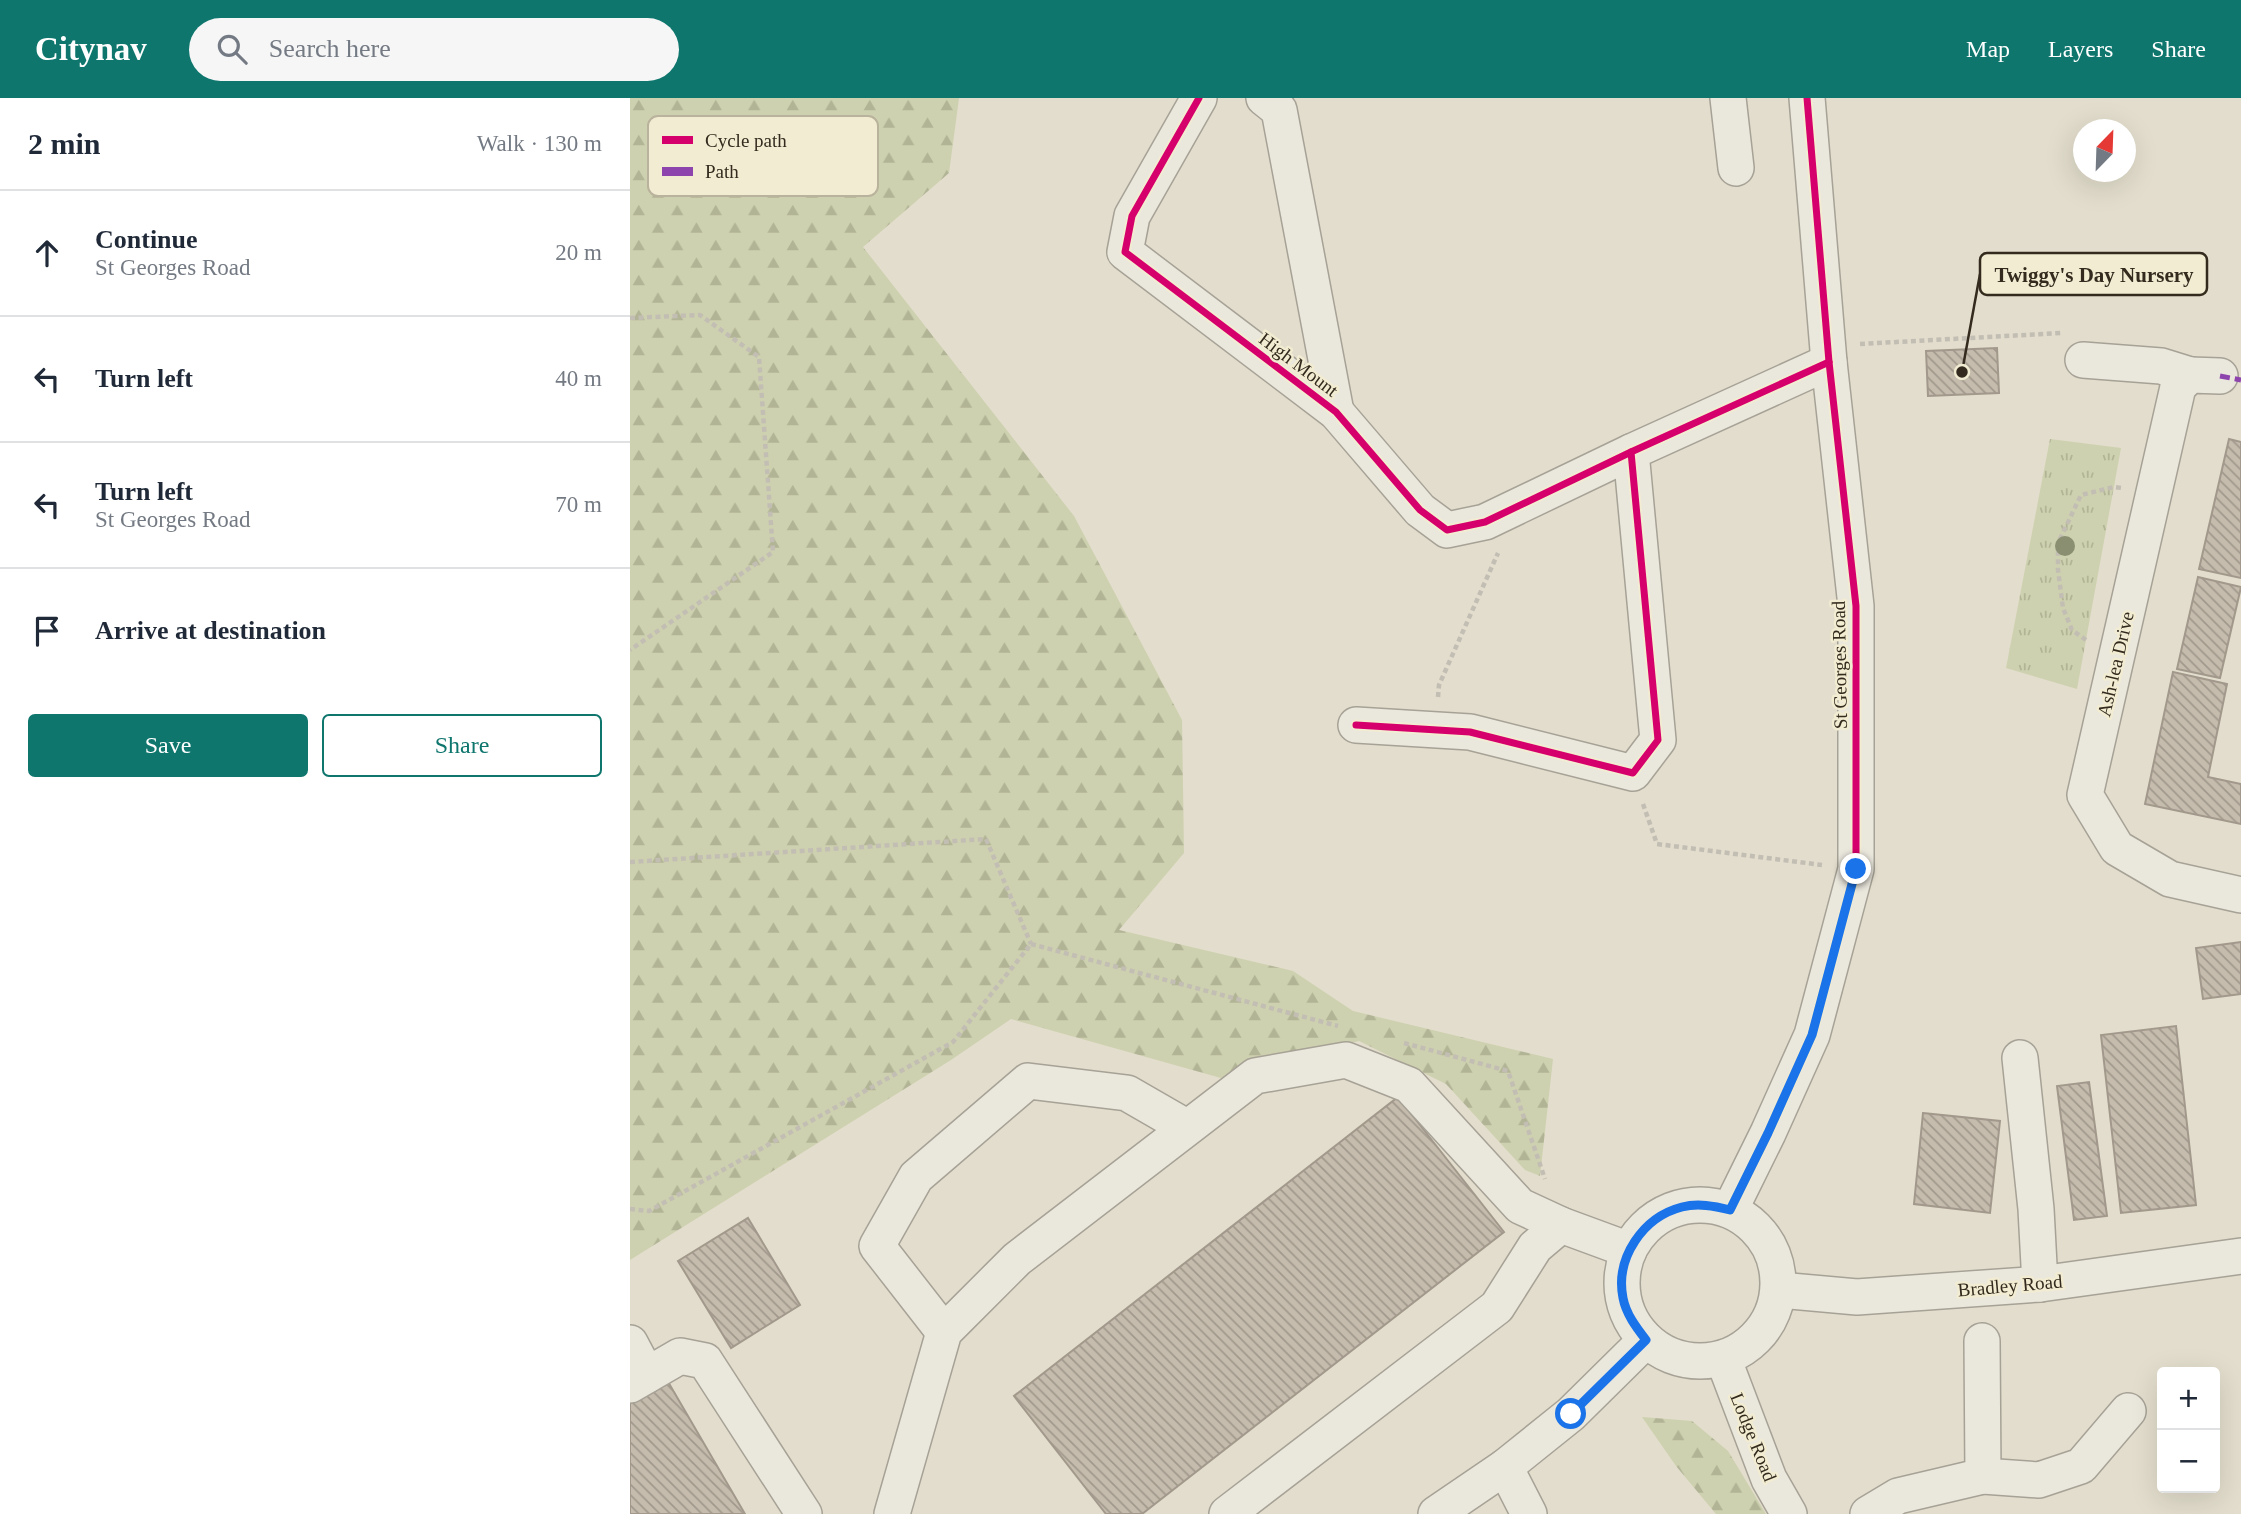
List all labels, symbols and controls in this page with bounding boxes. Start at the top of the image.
search box [189,18,679,81]
icon: search [213,30,251,68]
text: Citynav [35,31,147,67]
text: Search here [269,34,391,63]
text: Map [1966,36,2010,62]
text: Layers [2048,36,2113,62]
text: Share [2151,36,2206,62]
legend [648,116,878,196]
north arrow [2073,119,2136,182]
text: 2 min [28,127,101,160]
text: Cycle path [705,130,787,151]
text: Walk · 130 m [477,131,602,156]
text: Path [705,161,739,182]
text: Continue [95,225,198,254]
icon: ahead [28,234,66,272]
text: 20 m [555,240,602,265]
callout: Twiggy's Day Nursery [1980,253,2207,295]
text: St Georges Road [95,255,250,280]
text: Twiggy's Day Nursery [1994,263,2194,287]
street label: High Mount [1255,328,1343,401]
icon: left [28,360,66,398]
text: Turn left [95,364,193,393]
text: 40 m [555,366,602,391]
text: Turn left [95,477,193,506]
icon: left [28,486,66,524]
text: 70 m [555,492,602,517]
text: St Georges Road [95,507,250,532]
street label: St Georges Road [1828,600,1851,729]
street label: Ash-lea Drive [2093,610,2138,719]
icon: arrive [28,612,66,650]
text: Arrive at destination [95,616,326,645]
button: Save [28,714,308,777]
button: Share [322,714,602,777]
route end [1840,853,1871,884]
street label: Bradley Road [1957,1270,2064,1301]
map controls [2157,1367,2220,1493]
button: + [2157,1367,2220,1430]
street label: Lodge Road [1726,1390,1781,1485]
route start [1555,1398,1586,1429]
button: − [2157,1430,2220,1493]

